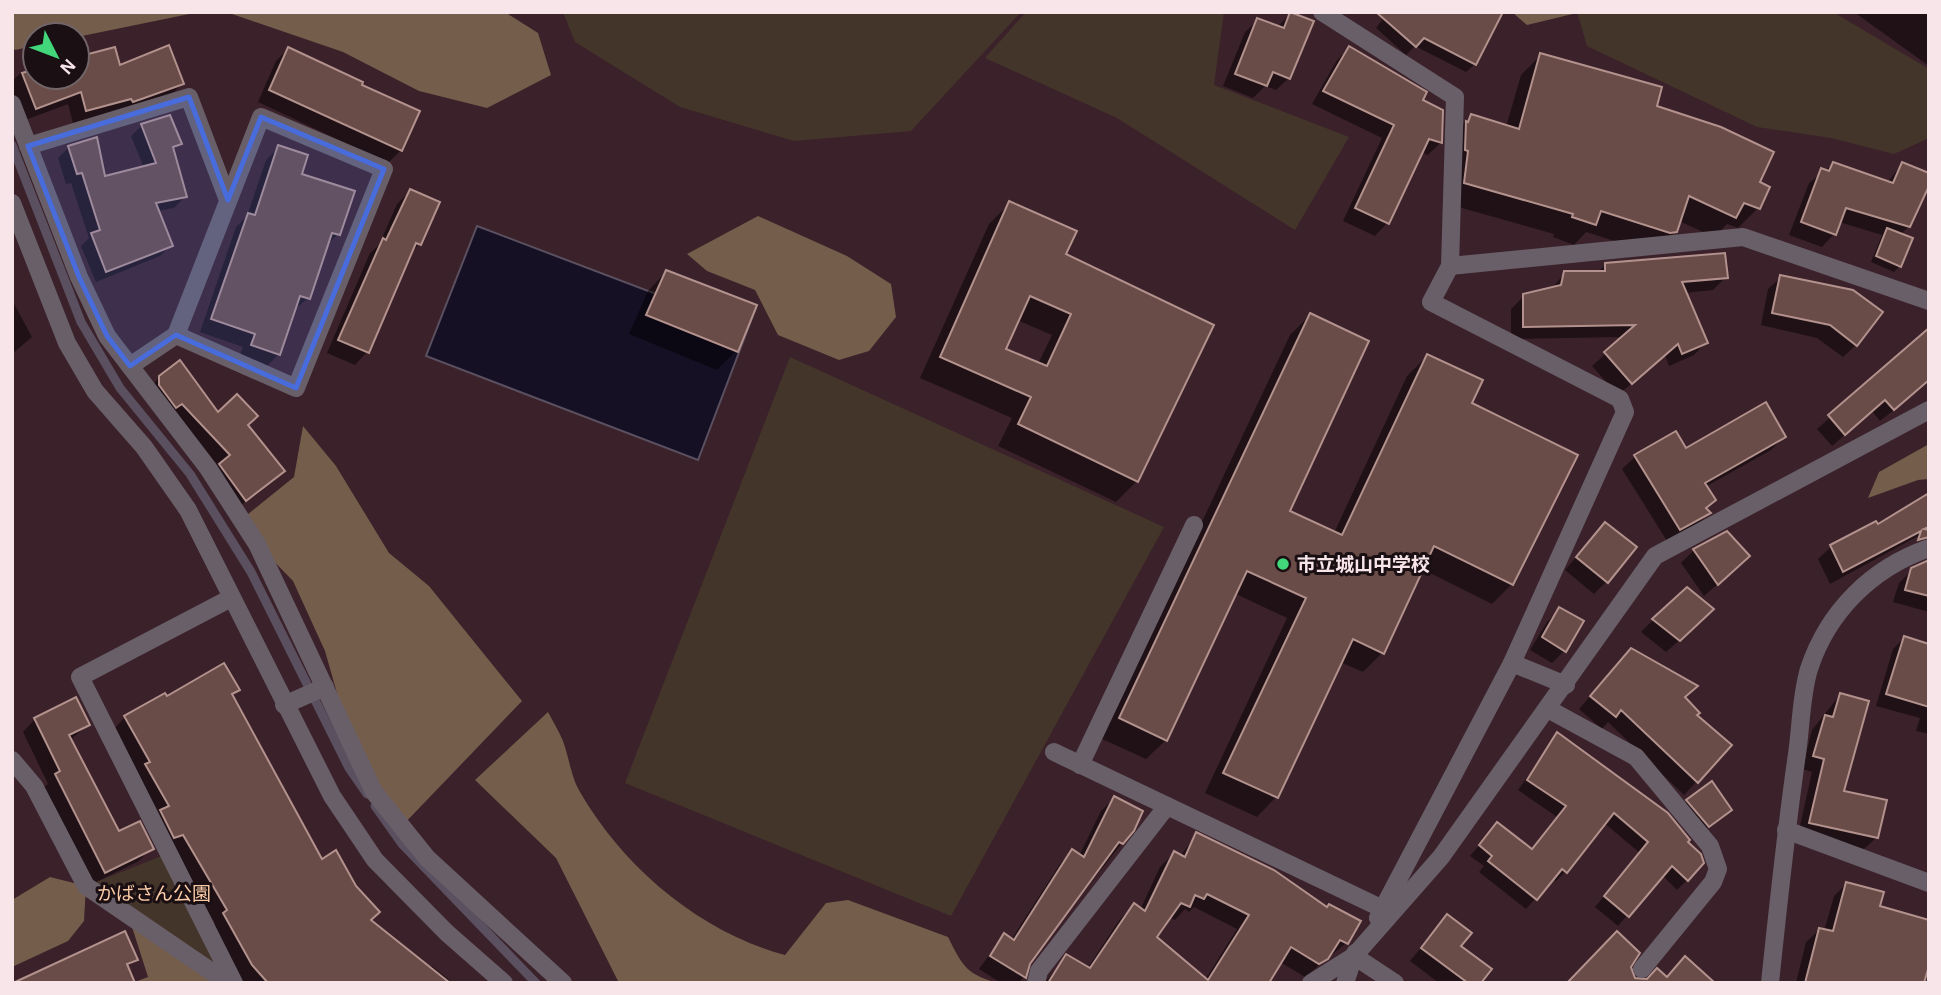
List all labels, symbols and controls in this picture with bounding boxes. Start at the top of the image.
north arrow [21,21,91,91]
text: N [56,55,79,78]
place label: 市立城山中学校 [1297,554,1430,575]
marker: 市立城山中学校 [1275,556,1291,572]
park label: かばさん公園 [97,884,211,904]

